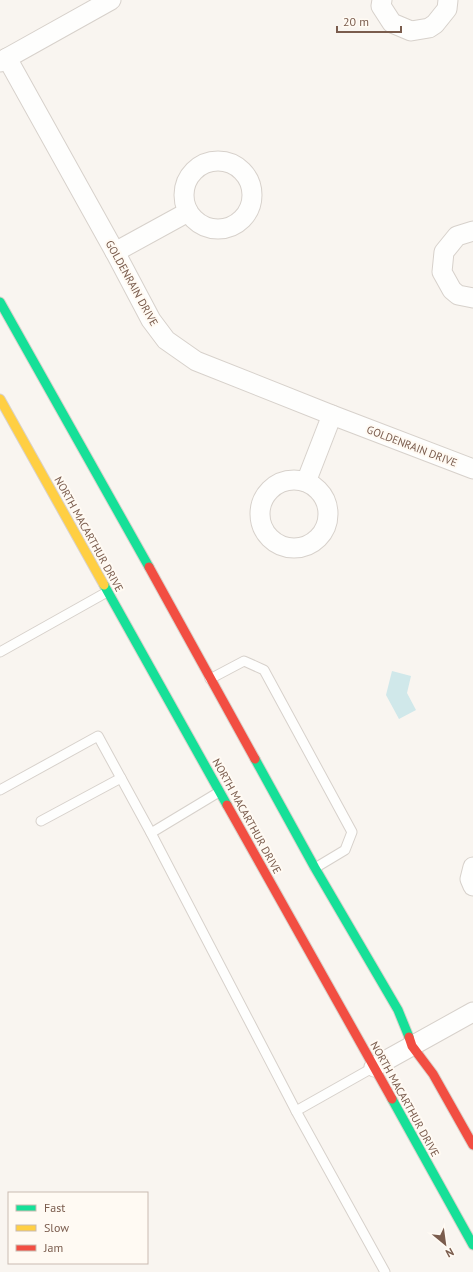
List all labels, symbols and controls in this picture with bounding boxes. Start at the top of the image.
scale bar [337,8,401,34]
text: 20 m [343,14,369,29]
street label: GOLDENRAIN DRIVE [103,238,161,328]
street label: GOLDENRAIN DRIVE [365,422,459,470]
street label: NORTH MACARTHUR DRIVE [51,474,127,594]
street label: NORTH MACARTHUR DRIVE [209,756,285,876]
street label: NORTH MACARTHUR DRIVE [367,1039,443,1159]
legend [8,1192,148,1264]
text: Fast [44,1200,65,1215]
text: Slow [44,1220,69,1235]
north arrow [425,1224,465,1264]
text: Jam [43,1240,63,1255]
text: N [443,1245,456,1261]

